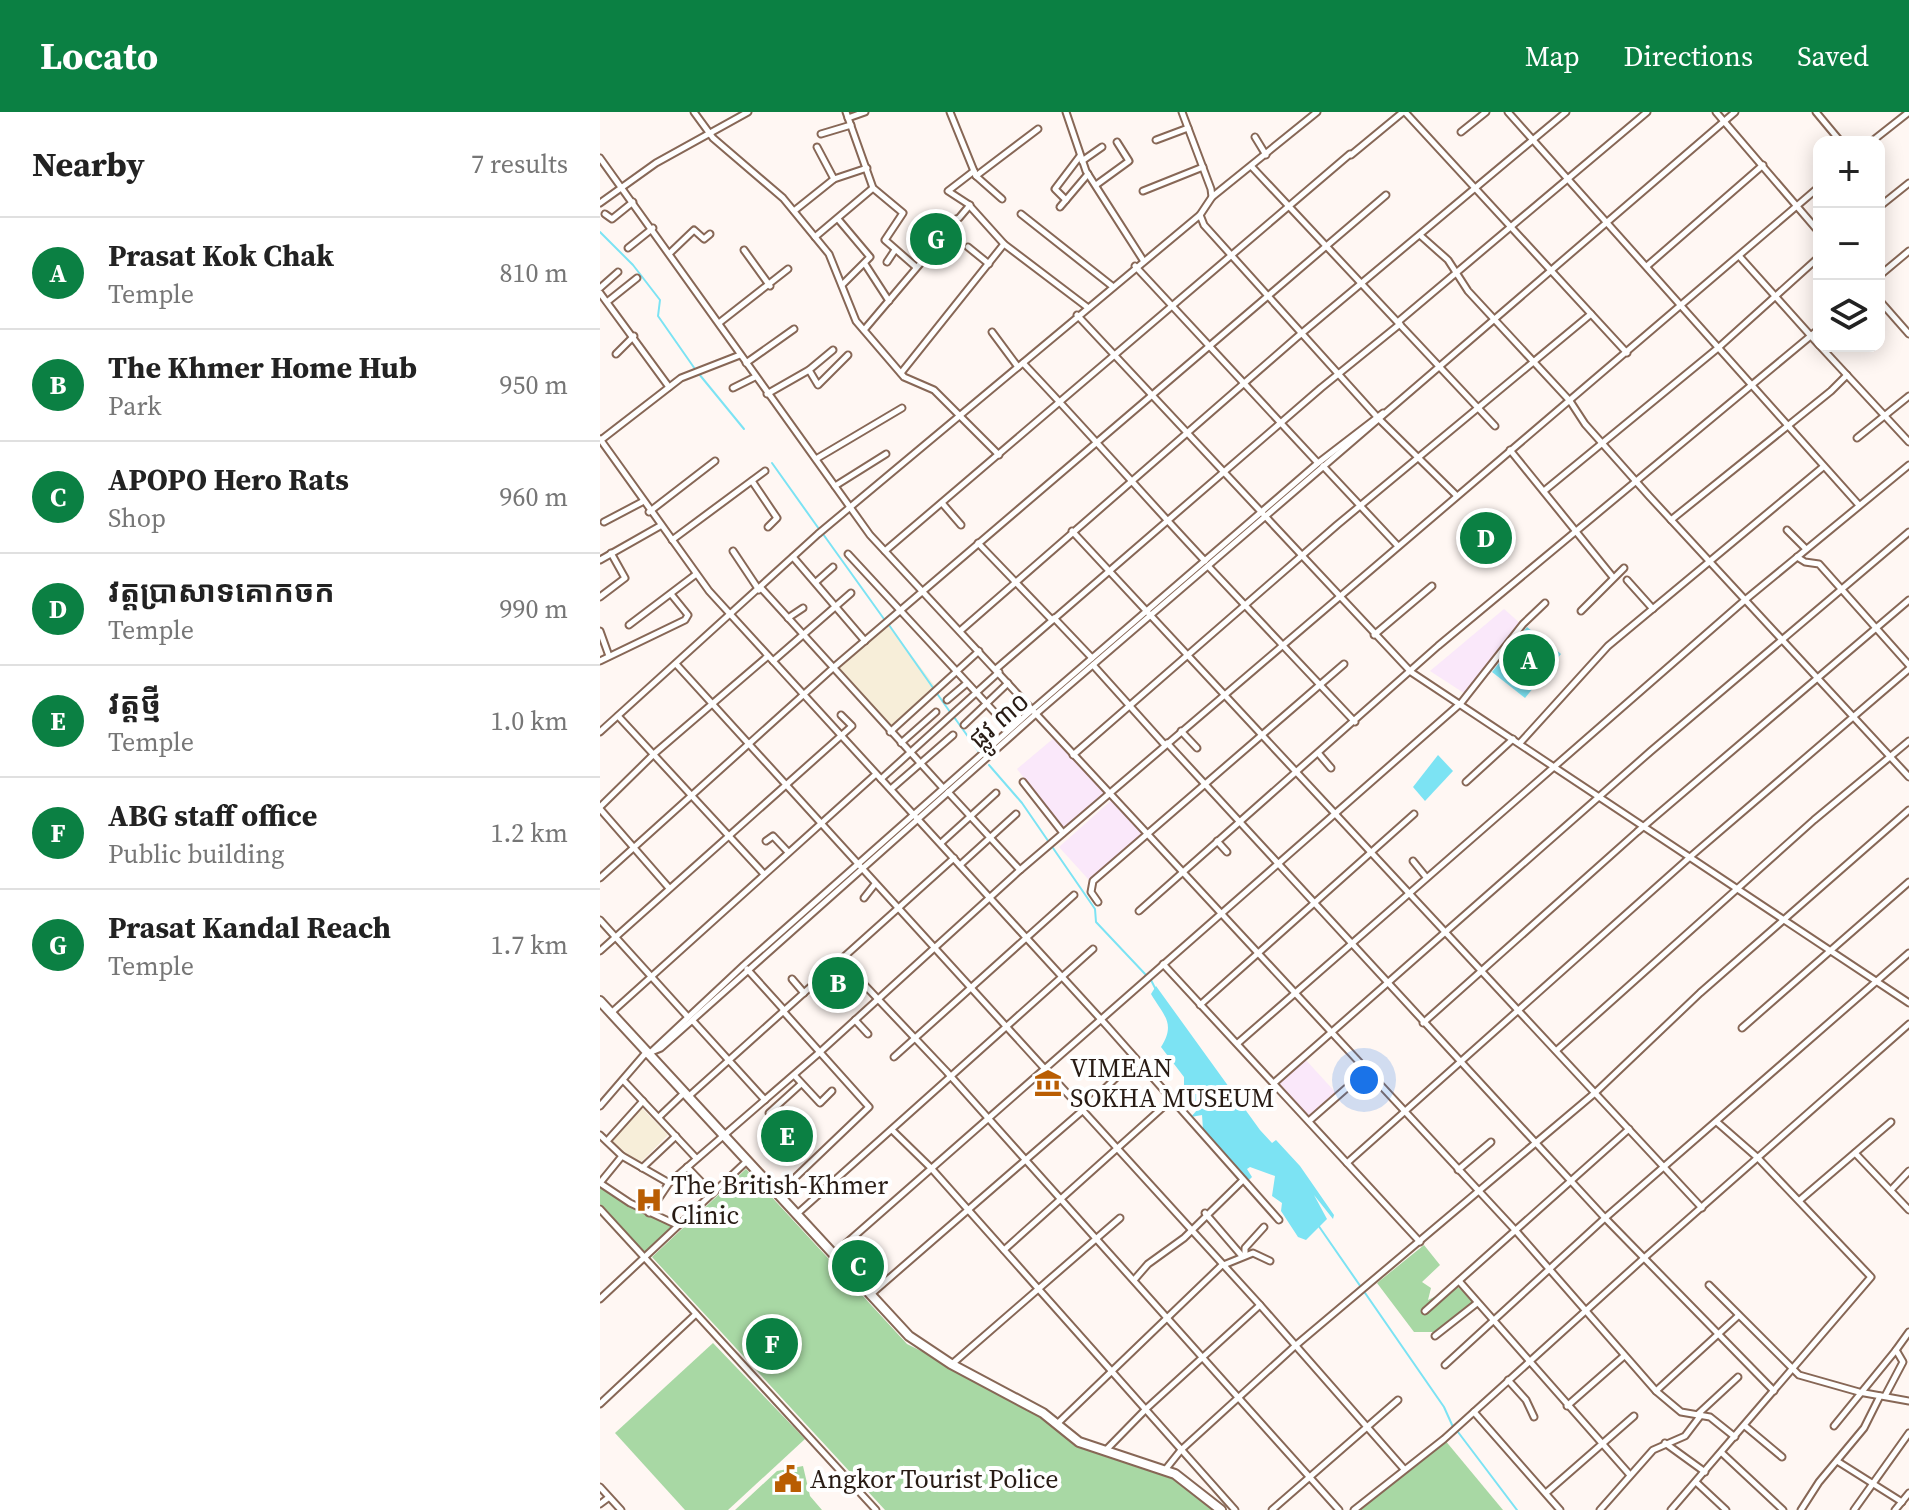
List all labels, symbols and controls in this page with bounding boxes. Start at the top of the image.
text: Locato [40,30,158,82]
text: Map [1525,37,1580,75]
text: Directions [1624,37,1753,75]
text: Saved [1797,37,1869,75]
map controls [1813,136,1885,352]
button: + [1813,136,1885,208]
text: Nearby [32,141,145,187]
text: 7 results [471,146,568,182]
button: − [1813,208,1885,280]
pin: G [910,209,962,269]
text: Prasat Kok Chak [108,235,334,276]
text: A [49,255,67,291]
text: 810 m [500,255,568,291]
text: Temple [108,276,194,312]
button: layers [1813,280,1885,352]
text: The Khmer Home Hub [108,347,417,388]
text: B [50,367,66,403]
text: 950 m [500,367,568,403]
text: Park [108,388,161,424]
text: APOPO Hero Rats [108,459,349,500]
text: C [50,479,66,515]
text: 960 m [500,479,568,515]
text: Shop [108,500,166,536]
pin: D [1460,508,1512,568]
text: វត្តប្រាសាទគោកចក [108,571,335,612]
text: D [49,591,67,627]
text: 990 m [500,591,568,627]
text: Temple [108,612,194,648]
pin: A [1503,630,1555,690]
text: វត្តថ្មី [108,683,161,724]
street label: ផ្លូវ ៣០ [961,683,1041,761]
text: E [50,703,66,739]
text: 1.0 km [490,703,568,739]
text: Temple [108,724,194,760]
text: ABG staff office [108,795,317,836]
text: F [50,815,66,851]
text: 1.2 km [490,815,568,851]
text: Public building [108,836,285,872]
text: Prasat Kandal Reach [108,907,391,948]
text: G [49,927,67,963]
text: 1.7 km [490,927,568,963]
text: Temple [108,948,194,984]
pin: B [812,953,864,1013]
place label: VIMEAN SOKHA MUSEUM [1070,1050,1275,1116]
your location [1344,1060,1384,1100]
museum icon: VIMEAN SOKHA MUSEUM [1033,1068,1063,1098]
pin: E [761,1106,813,1166]
place label: The British-Khmer Clinic [671,1167,888,1233]
hospital icon: The British-Khmer Clinic [634,1185,664,1215]
pin: C [832,1236,884,1296]
pin: F [746,1314,798,1374]
place label: Angkor Tourist Police [810,1461,1059,1497]
public building icon: Angkor Tourist Police [773,1464,803,1494]

